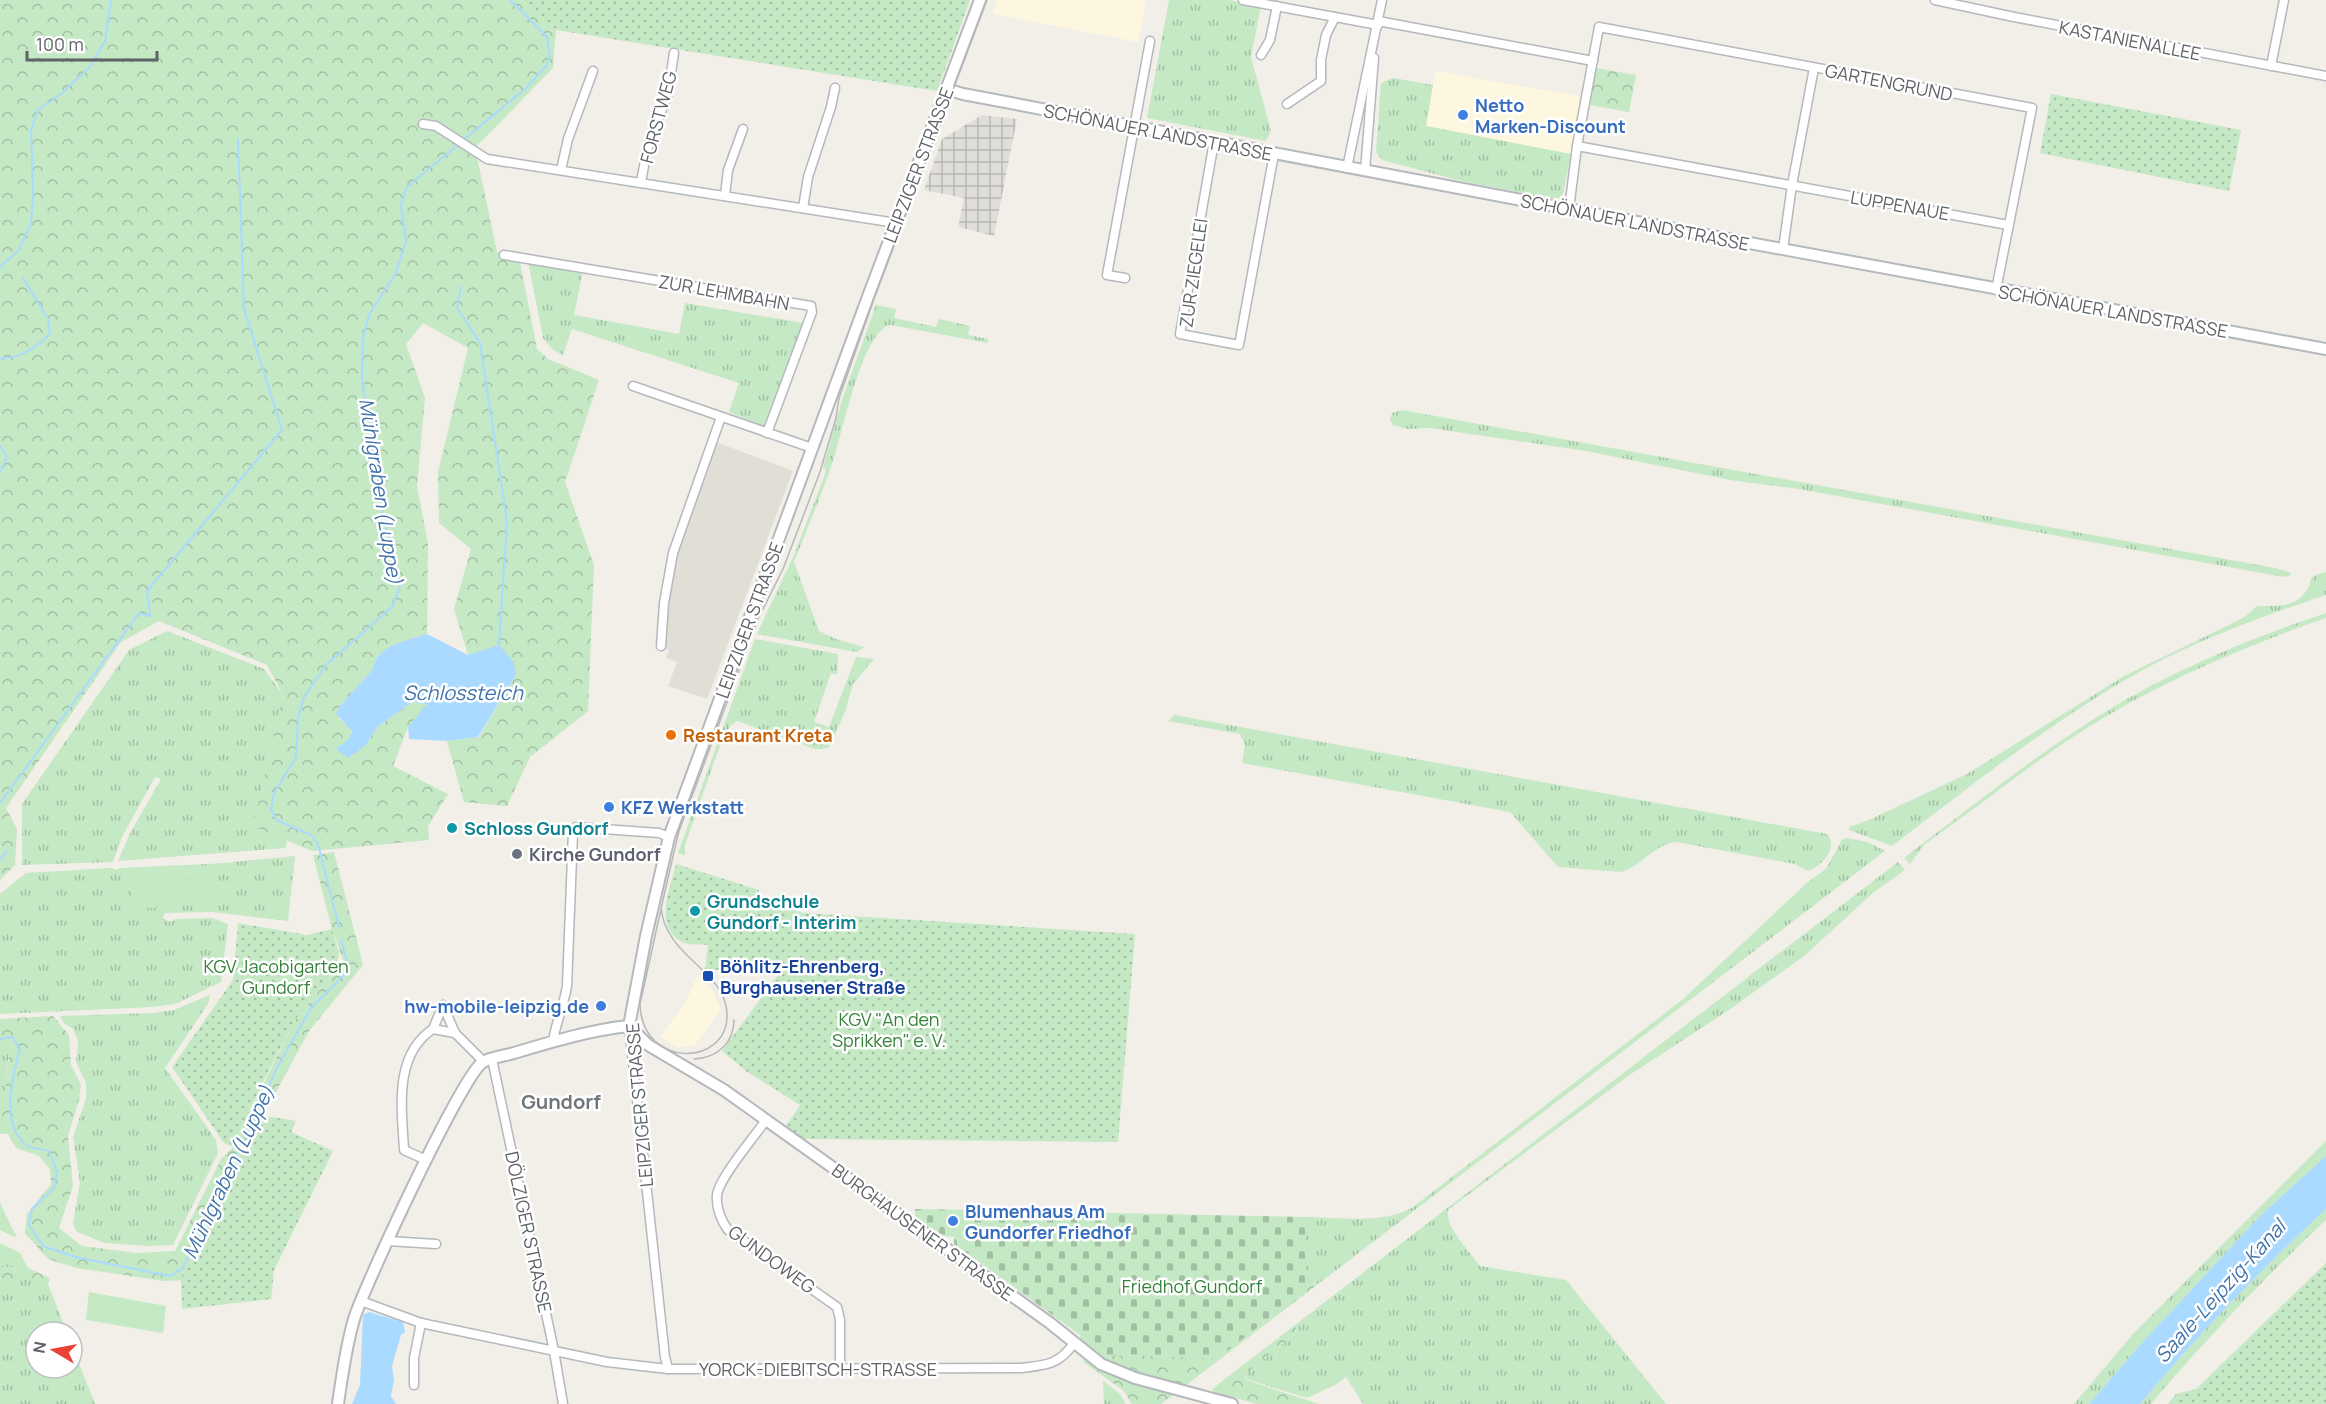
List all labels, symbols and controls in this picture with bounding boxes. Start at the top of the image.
street label: KASTANIENALLEE [2057,14,2203,66]
scale bar [27,24,158,62]
text: 100 m [36,32,84,56]
street label: GARTENGRUND [1823,58,1955,106]
street label: FORSTWEG [634,68,682,166]
street label: LEIPZIGER STRASSE [877,84,959,246]
place label: Netto Marken-Discount [1475,93,1626,138]
street label: SCHÖNAUER LANDSTRASSE [1042,98,1274,166]
marker: Netto Marken-Discount [1456,108,1470,122]
street label: LUPPENAUE [1849,184,1951,226]
street label: SCHÖNAUER LANDSTRASSE [1519,188,1751,256]
street label: ZUR ZIEGELEI [1173,217,1213,329]
street label: ZUR LEHMBAHN [657,269,791,315]
street label: SCHÖNAUER LANDSTRASSE [1996,279,2230,343]
water label: Mühlgraben (Luppe) [353,396,409,586]
street label: LEIPZIGER STRASSE [710,539,788,701]
water label: Schlossteich [403,679,524,706]
place label: Restaurant Kreta [683,723,833,747]
marker: Restaurant Kreta [664,728,678,742]
place label: KFZ Werkstatt [621,795,744,819]
marker: KFZ Werkstatt [602,800,616,814]
place label: Schloss Gundorf [464,816,608,840]
marker: Schloss Gundorf [445,821,459,835]
place label: Kirche Gundorf [529,842,661,866]
marker: Kirche Gundorf [510,847,524,861]
place label: Grundschule Gundorf - Interim [707,889,856,934]
marker: Grundschule Gundorf - Interim [688,904,702,918]
park label: KGV Jacobigarten Gundorf [203,954,349,999]
place label: Böhlitz-Ehrenberg, Burghausener Straße [720,954,906,999]
marker: Böhlitz-Ehrenberg, Burghausener Straße [701,969,715,983]
place label: hw-mobile-leipzig.de [404,994,589,1018]
marker: hw-mobile-leipzig.de [594,999,608,1013]
park label: KGV "An den Sprikken" e. V. [832,1007,946,1052]
street label: LEIPZIGER STRASSE [620,1022,658,1188]
water label: Mühlgraben (Luppe) [176,1081,280,1263]
district label: Gundorf [521,1088,601,1115]
street label: DÖLZIGER STRASSE [500,1149,558,1315]
street label: BURGHAUSENER STRASSE [827,1158,1019,1306]
place label: Blumenhaus Am Gundorfer Friedhof [965,1199,1131,1244]
water label: Saale-Leipzig-Kanal [2149,1212,2293,1368]
marker: Blumenhaus Am Gundorfer Friedhof [946,1214,960,1228]
street label: GUNDOWEG [724,1219,820,1299]
park label: Friedhof Gundorf [1122,1274,1263,1298]
north arrow [24,1320,84,1380]
text: N [27,1340,51,1355]
street label: YORCK-DIEBITSCH-STRASSE [699,1357,937,1381]

